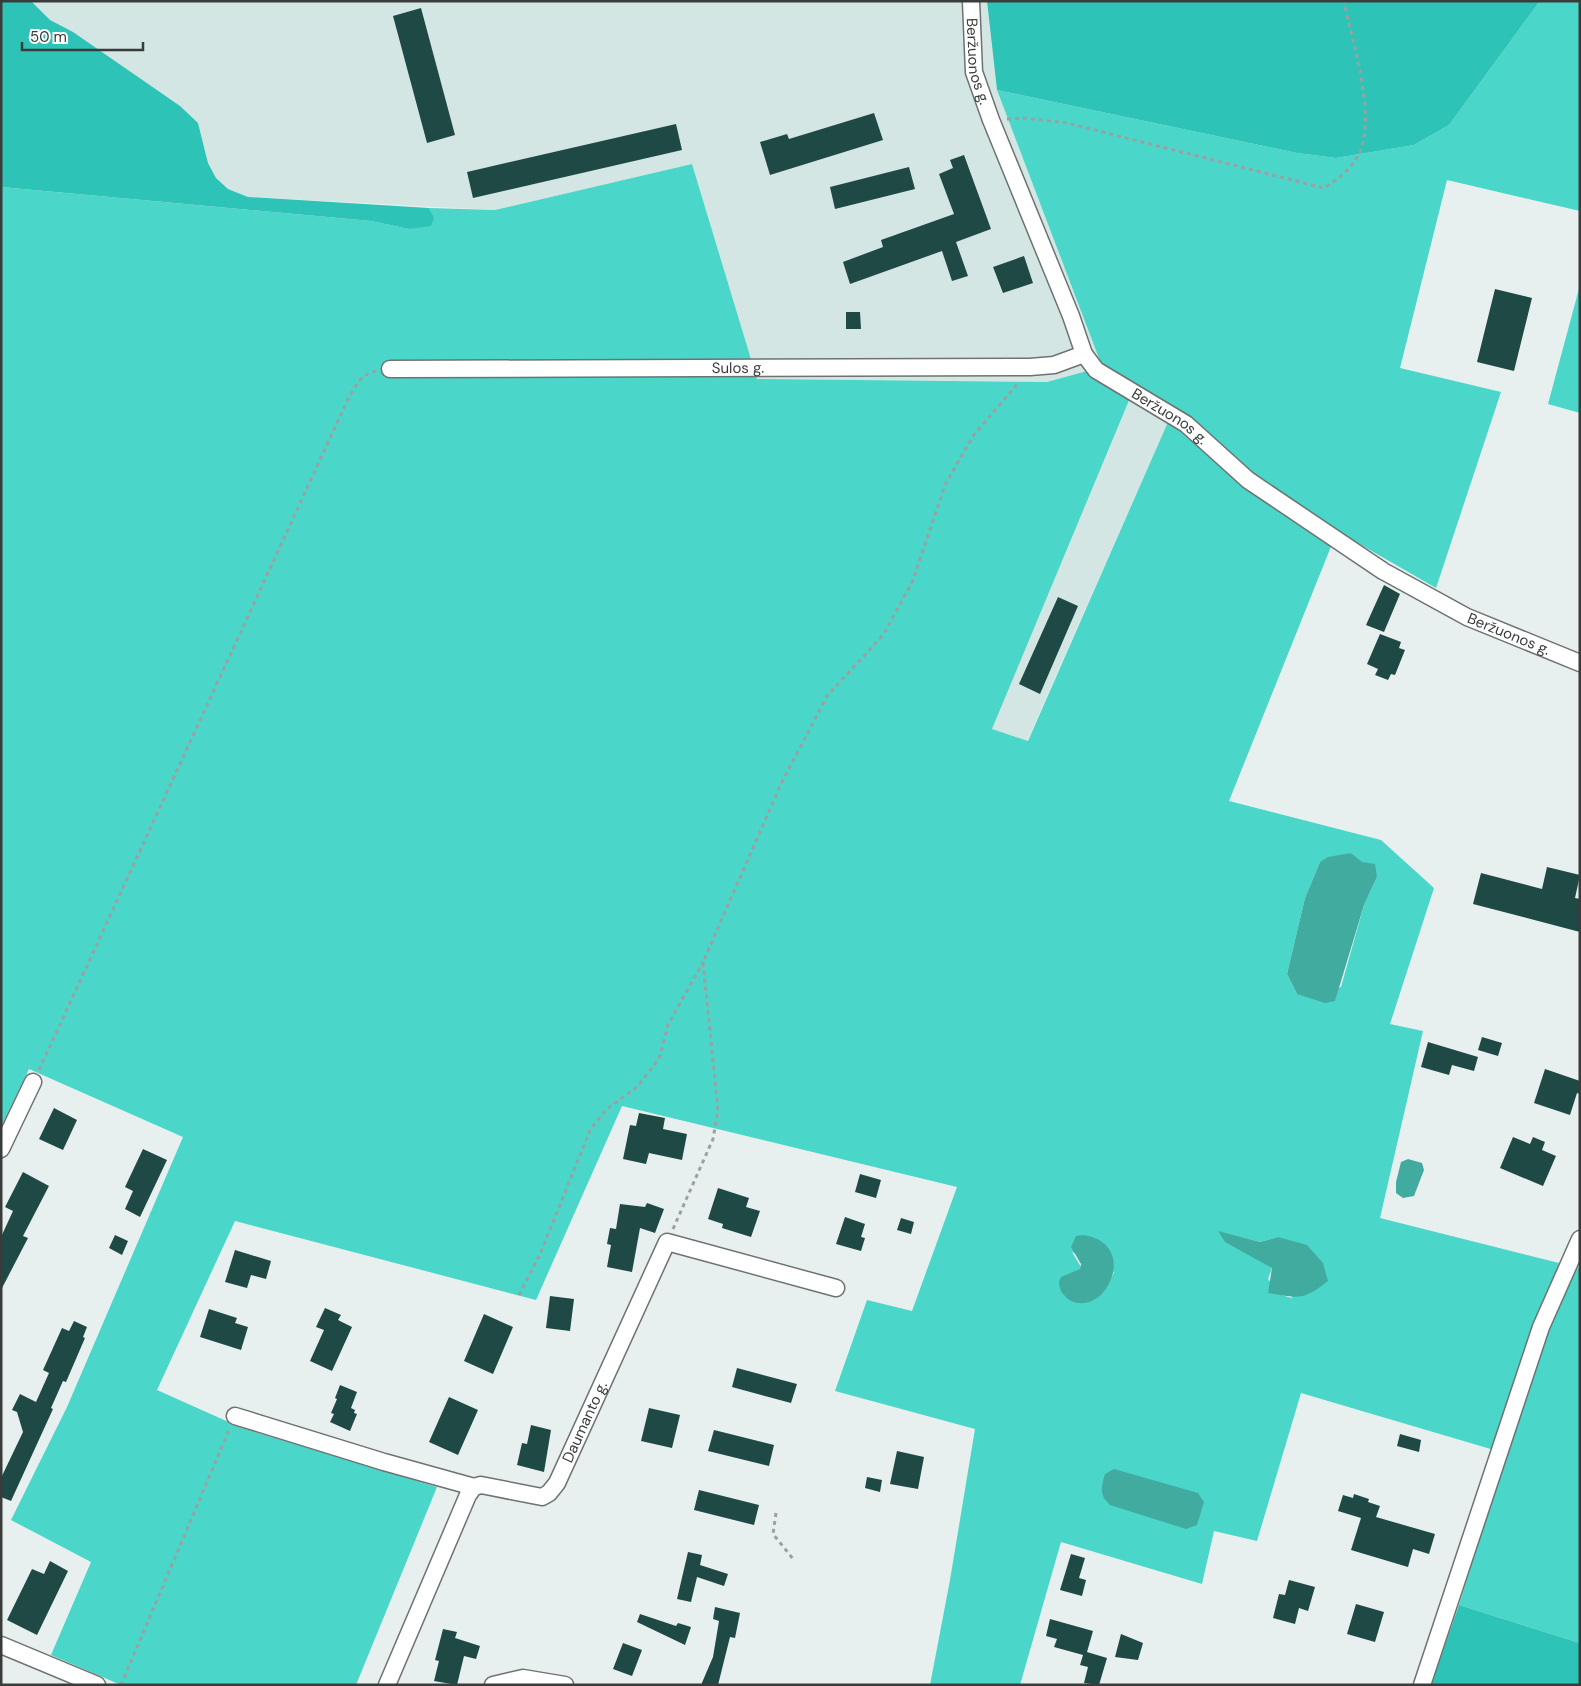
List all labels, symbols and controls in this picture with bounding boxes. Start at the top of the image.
street label: Beržuonos g. [962,18,995,107]
scale bar [22,20,144,52]
text: 50 m [30,27,67,47]
street label: Sulos g. [712,358,764,378]
street label: Beržuonos g. [1128,384,1212,449]
street label: Beržuonos g. [1464,608,1553,660]
street label: Daumanto g. [558,1378,612,1466]

